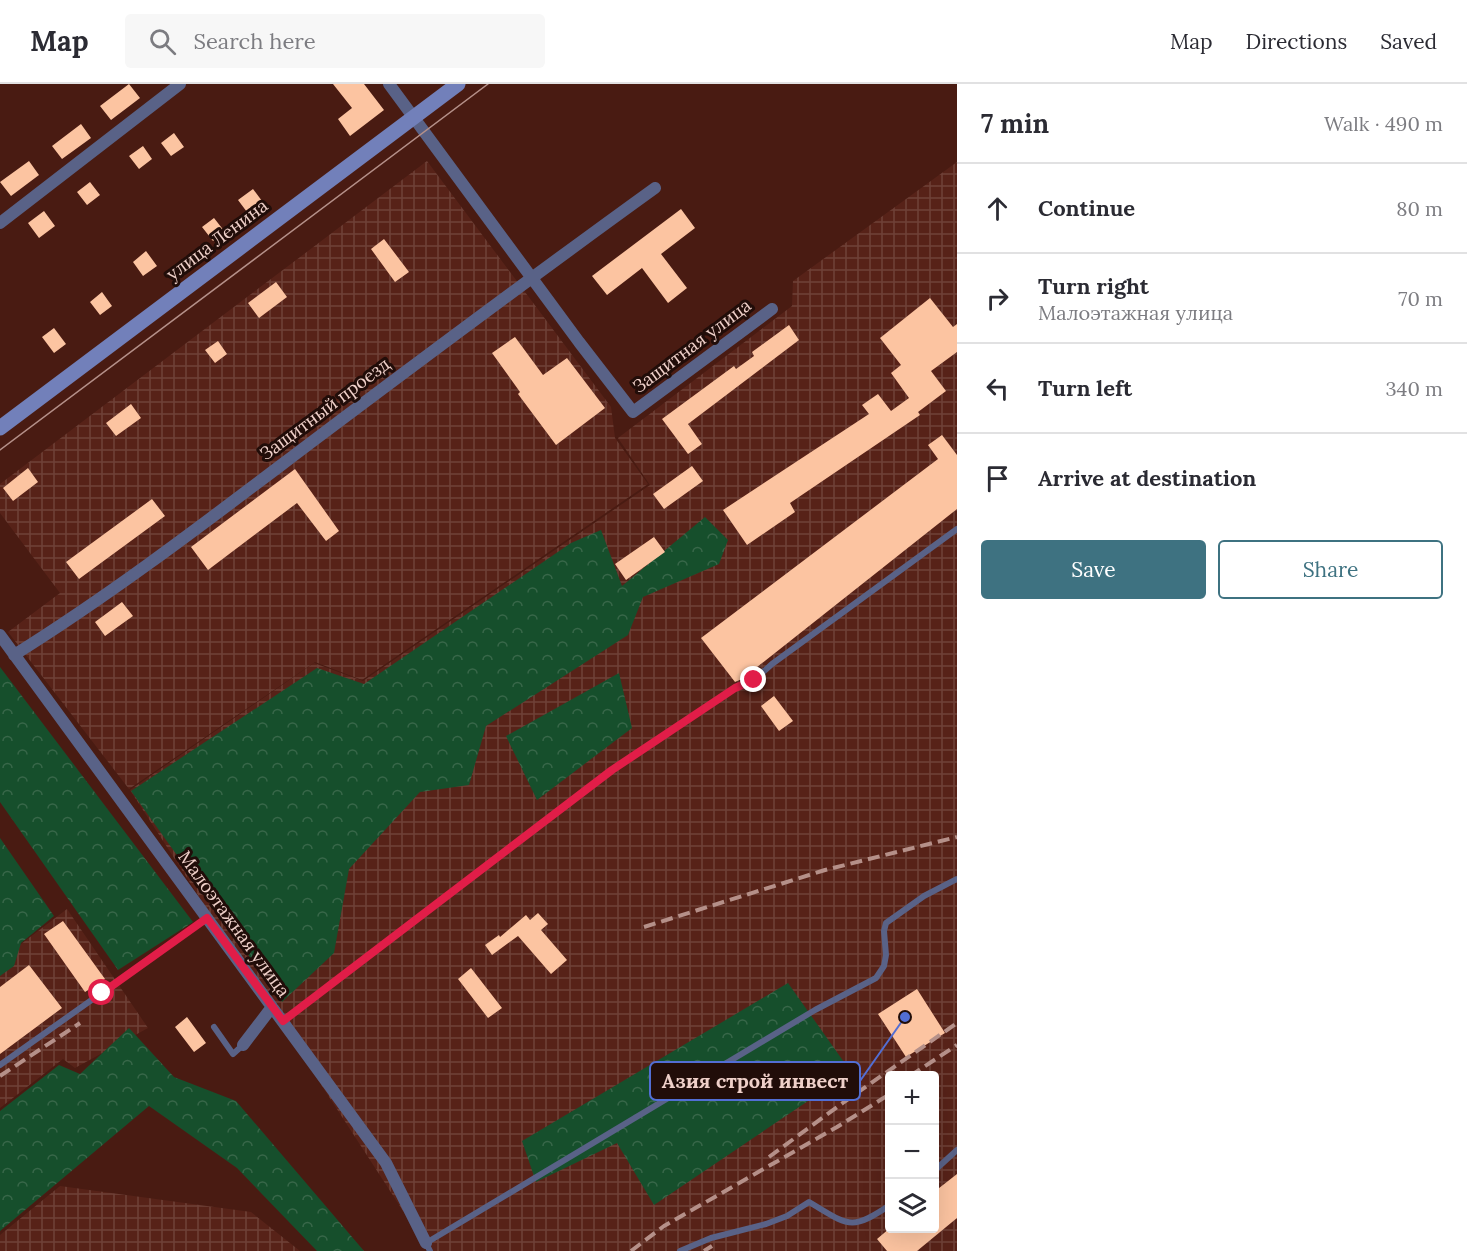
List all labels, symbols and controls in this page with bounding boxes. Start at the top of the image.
search box [125,14,545,68]
text: Map [30,23,89,59]
icon: search [146,25,179,58]
text: Search here [194,27,316,55]
text: Map [1170,28,1213,55]
text: Directions [1246,28,1347,55]
text: Saved [1380,28,1437,55]
text: 7 min [981,107,1049,140]
text: Walk · 490 m [1324,111,1443,136]
icon: ahead [981,192,1014,225]
street label: улица Ленина [161,194,272,285]
text: Continue [1038,194,1135,222]
text: 80 m [1396,196,1443,221]
text: Turn right [1038,272,1149,300]
icon: right [981,282,1014,315]
text: 70 m [1398,286,1443,311]
street label: Защитная улица [628,294,755,398]
text: Малоэтажная улица [1038,300,1233,325]
street label: Защитный проезд [255,352,395,465]
icon: left [981,372,1014,405]
text: Turn left [1038,374,1132,402]
text: 340 m [1385,376,1443,401]
icon: arrive [981,462,1014,495]
text: Arrive at destination [1038,464,1256,492]
button: Save [981,540,1206,599]
button: Share [1218,540,1443,599]
route end [740,666,766,692]
street label: Малоэтажная улица [174,846,295,1001]
route start [88,979,114,1005]
callout: Азия строй инвест [650,1062,860,1100]
text: Азия строй инвест [662,1068,849,1093]
map controls [885,1071,939,1233]
button: + [885,1071,939,1125]
button: − [885,1125,939,1179]
button: layers [885,1179,939,1233]

